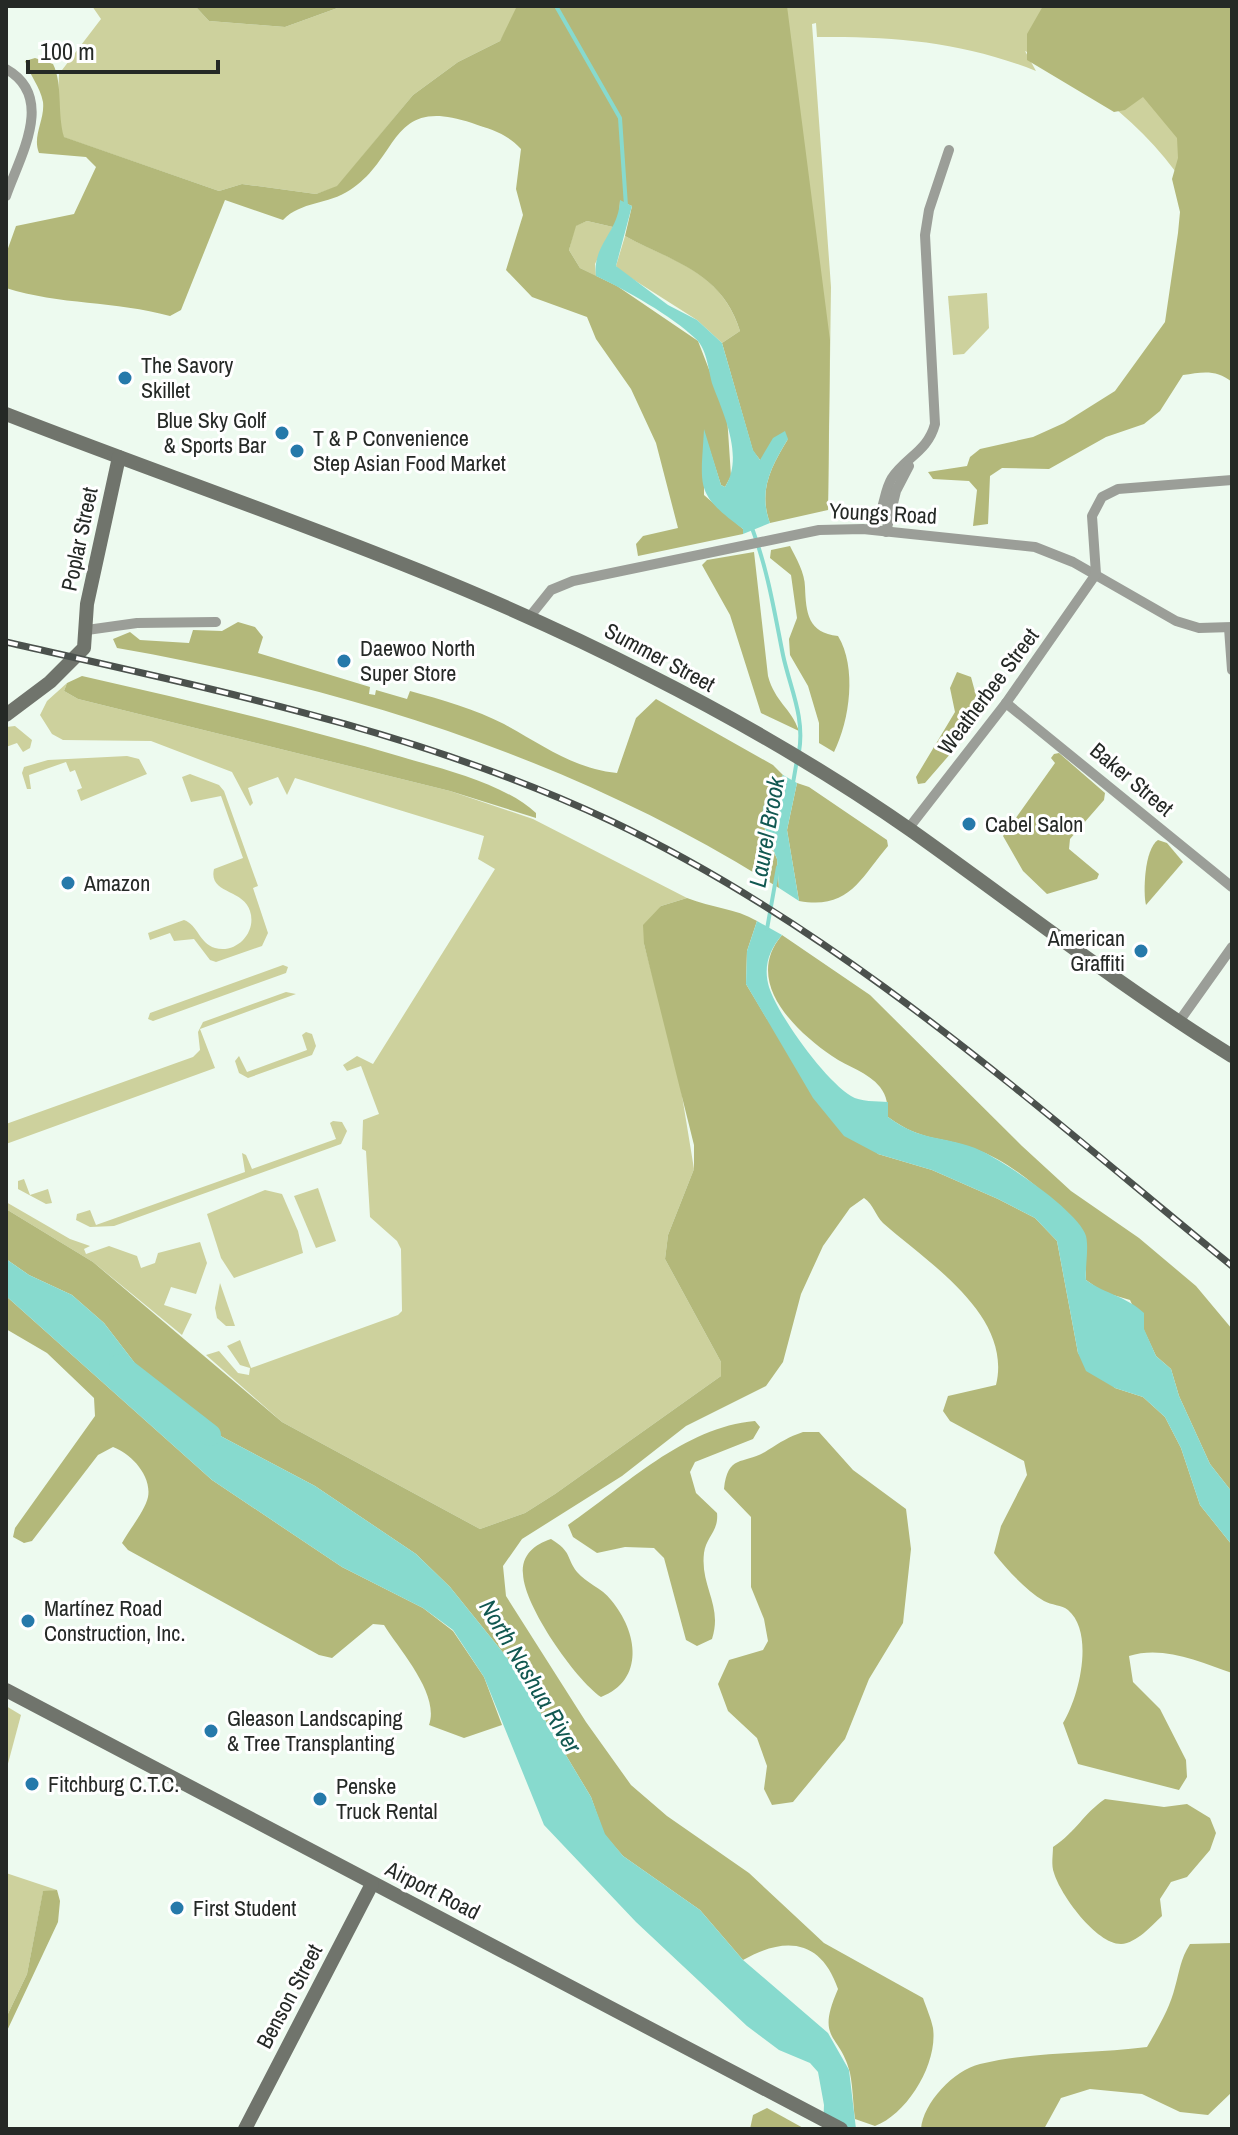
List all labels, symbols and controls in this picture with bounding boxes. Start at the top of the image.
scale bar [28,24,218,74]
text: 100 m [40,35,95,67]
place label: The Savory Skillet [141,350,233,405]
marker: The Savory Skillet [116,369,134,387]
place label: Blue Sky Golf & Sports Bar [157,405,267,460]
place label: T & P Convenience Step Asian Food Market [313,423,506,478]
marker: Blue Sky Golf & Sports Bar [273,424,291,442]
marker: T & P Convenience Step Asian Food Market [288,442,306,460]
street label: Poplar Street [53,484,105,594]
street label: Youngs Road [828,495,938,531]
street label: Summer Street [599,615,721,699]
street label: Weatherbee Street [931,622,1045,760]
place label: Daewoo North Super Store [360,633,475,688]
marker: Daewoo North Super Store [335,652,353,670]
street label: Baker Street [1084,735,1180,823]
water label: Laurel Brook [741,773,792,890]
place label: Cabel Salon [985,809,1083,839]
marker: Cabel Salon [960,815,978,833]
place label: Amazon [83,868,150,898]
marker: Amazon [59,874,77,892]
place label: American Graffiti [1047,923,1125,978]
marker: American Graffiti [1132,942,1150,960]
place label: Martínez Road Construction, Inc. [44,1593,185,1648]
water label: North Nashua River [473,1593,590,1760]
marker: Martínez Road Construction, Inc. [19,1612,37,1630]
place label: Gleason Landscaping & Tree Transplanting [227,1703,403,1758]
marker: Gleason Landscaping & Tree Transplanting [202,1722,220,1740]
place label: Fitchburg C.T.C. [48,1769,179,1799]
place label: Penske Truck Rental [336,1771,438,1826]
marker: Fitchburg C.T.C. [23,1775,41,1793]
marker: Penske Truck Rental [311,1790,329,1808]
street label: Airport Road [380,1853,485,1927]
place label: First Student [193,1893,296,1923]
marker: First Student [168,1899,186,1917]
street label: Benson Street [249,1938,329,2054]

